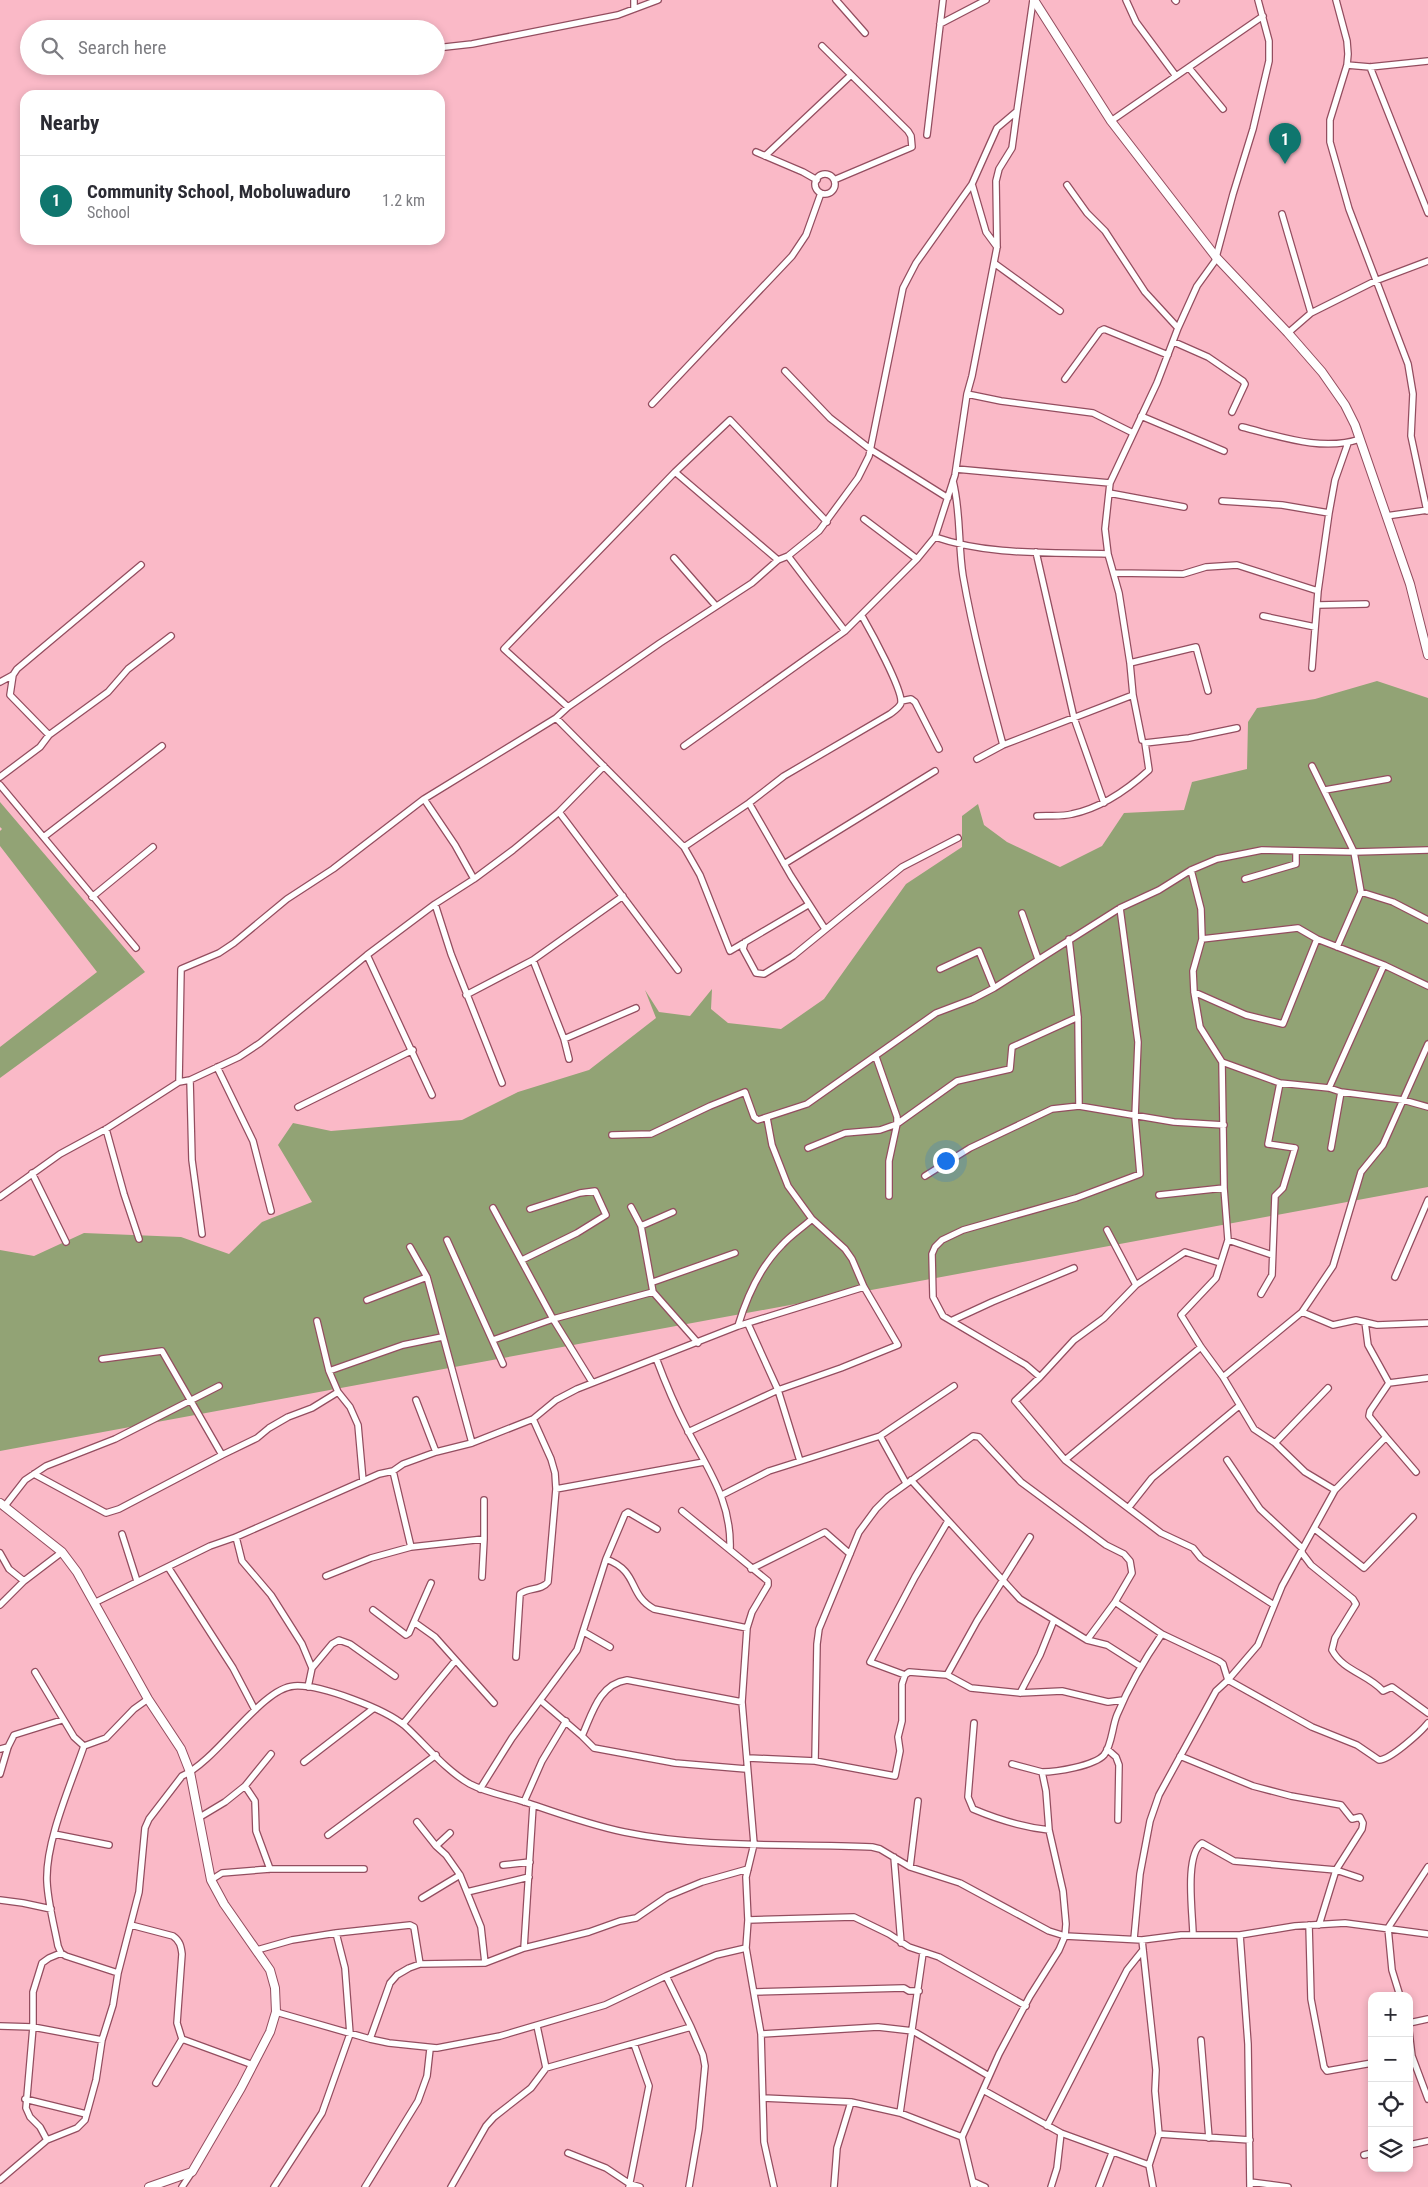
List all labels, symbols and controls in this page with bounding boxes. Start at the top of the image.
search box [20,20,445,75]
icon: search [38,34,66,62]
text: Search here [78,36,166,59]
text: Nearby [40,111,99,135]
pin: 1 [1269,123,1301,164]
text: Community School, Moboluwaduro [87,180,351,203]
text: 1 [52,191,60,210]
text: 1.2 km [382,191,425,210]
text: School [87,203,130,222]
your location [933,1148,959,1174]
map controls [1368,1992,1413,2172]
button: + [1368,1992,1413,2037]
button: − [1368,2037,1413,2082]
button: locate [1368,2082,1413,2127]
button: layers [1368,2127,1413,2172]

